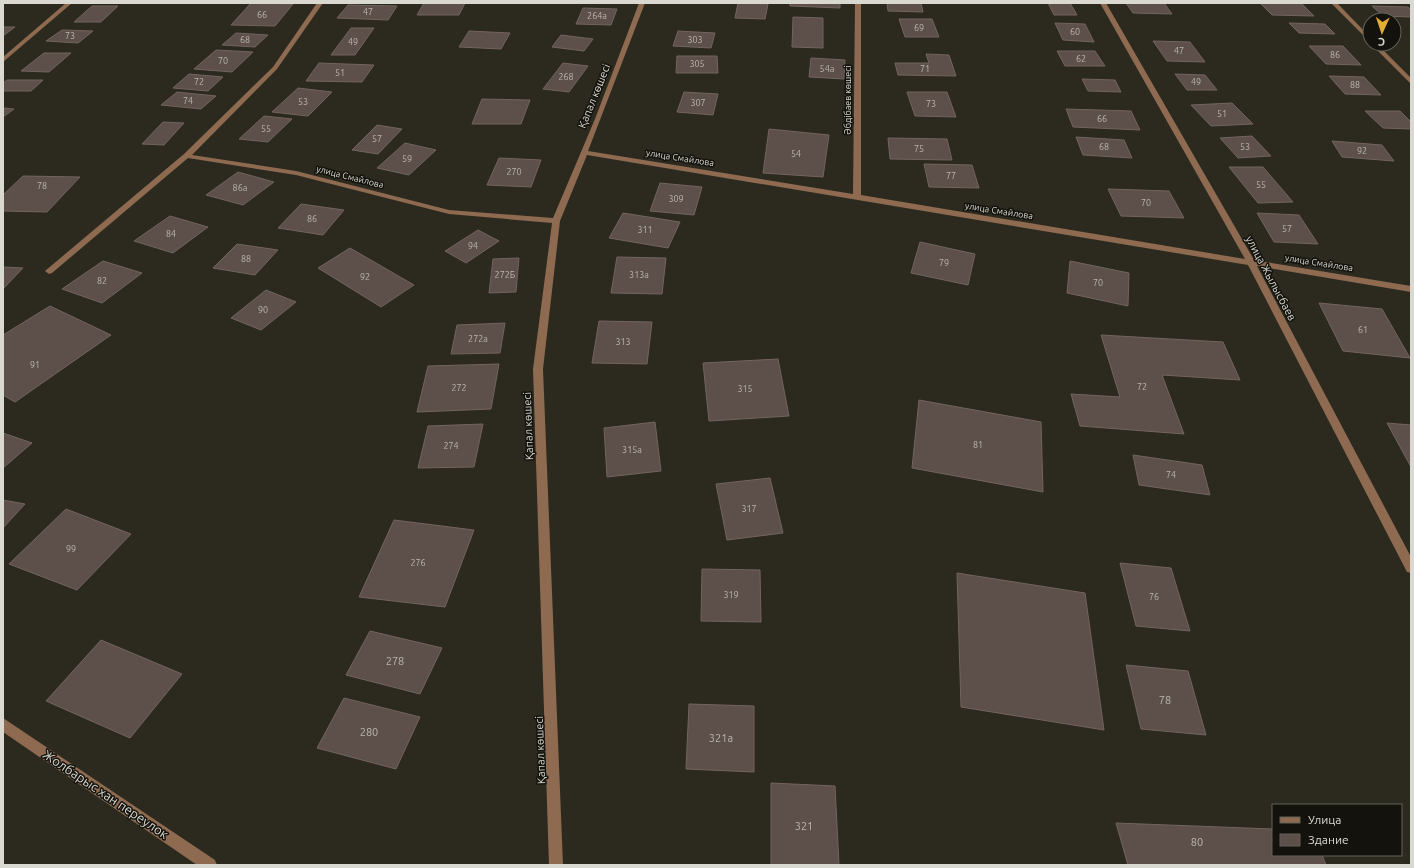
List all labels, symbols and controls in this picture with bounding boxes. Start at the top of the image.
house number: 47 [363,7,373,17]
house number: 66 [257,10,267,20]
house number: 264а [587,11,607,21]
north arrow [1362,12,1402,52]
house number: 69 [914,23,924,33]
house number: 60 [1070,27,1080,37]
house number: 73 [65,31,75,41]
house number: 68 [240,35,250,45]
house number: 303 [687,35,703,45]
text: С [1378,36,1385,48]
house number: 49 [348,37,358,47]
house number: 47 [1174,46,1184,56]
house number: 86 [1330,50,1340,60]
house number: 62 [1076,54,1086,64]
house number: 70 [218,56,228,66]
house number: 305 [689,59,705,69]
street label: Қапал көшесі [576,62,612,130]
house number: 54а [820,64,834,74]
house number: 71 [920,64,930,74]
street label: Әбдібаев көшесі [843,65,853,135]
house number: 51 [335,68,345,78]
house number: 268 [558,72,574,82]
house number: 72 [194,77,204,87]
house number: 49 [1191,77,1201,87]
house number: 88 [1350,80,1360,90]
house number: 74 [183,96,193,106]
house number: 53 [298,97,308,107]
house number: 307 [690,98,706,108]
house number: 73 [926,99,936,109]
house number: 51 [1217,109,1227,119]
house number: 66 [1097,114,1107,124]
house number: 55 [261,124,271,134]
house number: 57 [372,134,382,144]
house number: 68 [1099,142,1109,152]
house number: 53 [1240,142,1250,152]
house number: 75 [914,144,924,154]
house number: 92 [1357,146,1367,156]
street label: улица Смайлова [645,148,715,168]
house number: 54 [791,149,801,159]
house number: 59 [402,154,412,164]
street label: улица Смайлова [315,164,385,190]
house number: 270 [506,167,522,177]
house number: 77 [946,171,956,181]
house number: 55 [1256,180,1266,190]
house number: 78 [37,181,47,191]
house number: 86а [233,183,247,193]
house number: 309 [668,194,684,204]
house number: 70 [1141,198,1151,208]
street label: улица Смайлова [964,201,1034,221]
house number: 86 [307,214,317,224]
house number: 57 [1282,224,1292,234]
house number: 311 [637,225,653,235]
house number: 84 [166,229,176,239]
street label: улица Жылысбаев [1244,234,1298,322]
house number: 94 [468,241,478,251]
street label: улица Смайлова [1284,253,1354,273]
house number: 88 [241,254,251,264]
house number: 79 [939,258,949,268]
house number: 272Б [495,270,516,280]
house number: 313а [629,270,649,280]
house number: 92 [360,272,370,282]
house number: 82 [97,276,107,286]
house number: 70 [1093,278,1103,288]
house number: 90 [258,305,268,315]
house number: 61 [1358,325,1368,335]
house number: 272а [468,334,488,344]
house number: 313 [615,337,631,347]
house number: 91 [30,360,40,370]
house number: 72 [1137,382,1147,392]
house number: 272 [451,383,467,393]
house number: 315 [737,384,753,394]
street label: Қапал көшесі [521,392,535,460]
house number: 81 [973,440,983,450]
house number: 274 [443,441,459,451]
house number: 315а [622,445,642,455]
house number: 74 [1166,470,1176,480]
house number: 317 [741,504,757,514]
house number: 99 [66,544,76,554]
house number: 276 [410,558,426,568]
house number: 319 [723,590,739,600]
house number: 76 [1149,592,1159,602]
house number: 278 [386,655,404,667]
house number: 78 [1159,694,1171,706]
street label: Қапал көшесі [533,716,547,784]
house number: 280 [360,726,378,738]
house number: 321а [709,732,733,744]
street label: Жолбарыс хан переулок [41,747,172,841]
legend [1272,804,1402,856]
text: Улица [1308,813,1341,826]
house number: 321 [795,820,813,832]
text: Здание [1308,833,1349,846]
house number: 80 [1191,836,1203,848]

